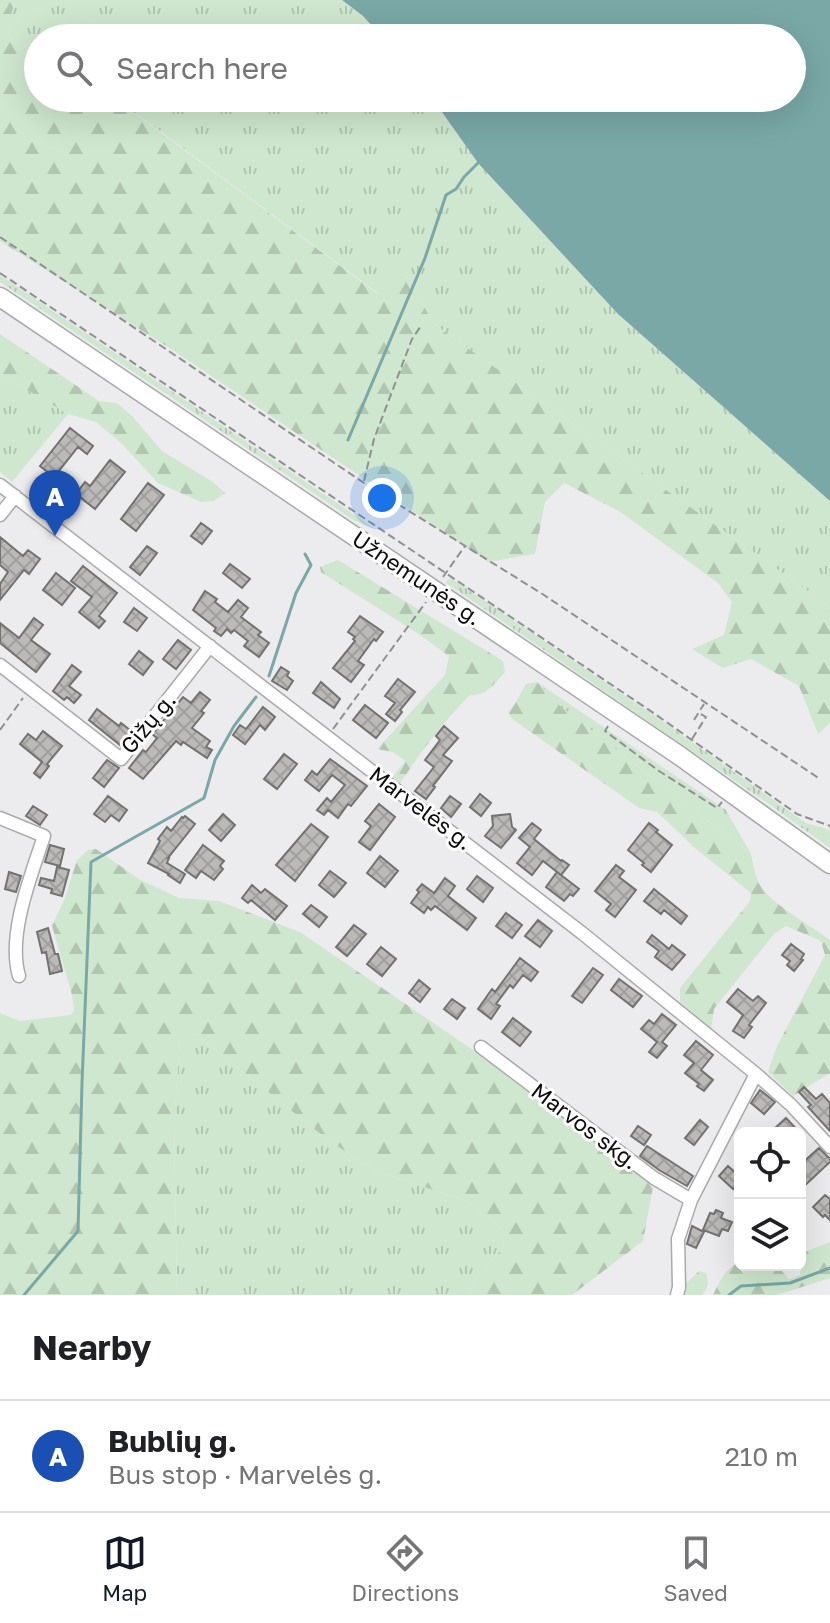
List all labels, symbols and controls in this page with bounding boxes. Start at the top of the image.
search box [24,24,806,112]
icon: search [52,46,96,90]
text: Search here [116,50,288,86]
pin: A [29,470,81,536]
your location [362,478,402,518]
street label: Užnemunės g. [348,524,487,631]
street label: Gižų g. [114,687,181,759]
street label: Marvelės g. [364,760,478,855]
street label: Marvos skg. [527,1077,644,1174]
map controls [734,1127,806,1271]
button: locate [734,1127,806,1199]
button: layers [734,1199,806,1271]
text: Nearby [32,1327,152,1367]
text: Bublių g. [108,1423,237,1459]
text: A [49,1441,67,1472]
text: 210 m [725,1441,798,1472]
text: Bus stop · Marvelės g. [108,1459,382,1490]
tab: Map [102,1531,147,1606]
tab: Directions [352,1531,459,1606]
tab: Saved [664,1531,728,1606]

